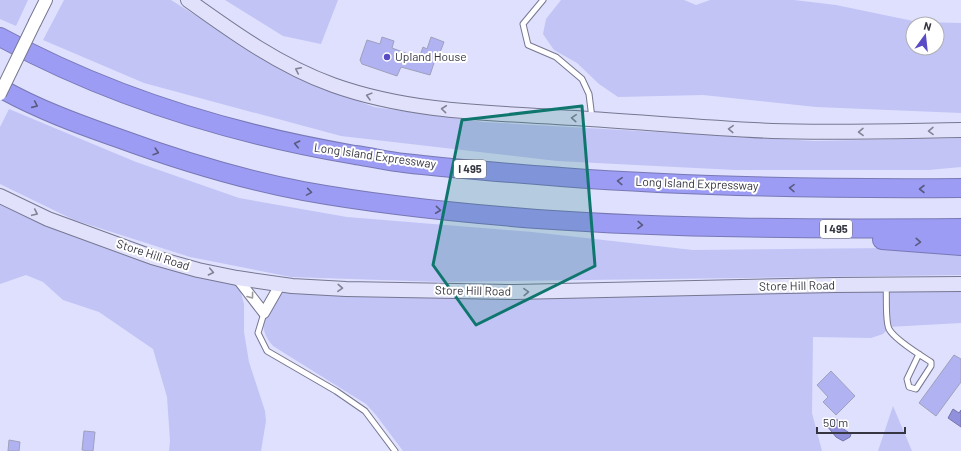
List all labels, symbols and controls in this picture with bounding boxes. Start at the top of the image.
north arrow [905,16,945,56]
text: N [922,19,933,33]
place label: Upland House [395,49,467,63]
marker: Upland House [382,52,392,62]
one-way arrow [295,67,302,75]
one-way arrow [366,92,373,101]
one-way arrow [31,100,39,108]
one-way arrow [441,105,447,114]
one-way arrow [571,114,577,122]
one-way arrow [728,124,734,133]
one-way arrow [928,127,934,135]
one-way arrow [858,128,864,136]
one-way arrow [293,140,300,148]
street label: Long Island Expressway [313,140,438,171]
one-way arrow [153,147,160,156]
road number: I 495 [454,160,486,178]
street label: Long Island Expressway [635,174,759,192]
one-way arrow [617,177,623,185]
one-way arrow [789,183,795,192]
one-way arrow [919,185,925,193]
one-way arrow [306,187,312,195]
one-way arrow [435,205,441,214]
one-way arrow [31,208,38,216]
road number: I 495 [820,220,852,238]
one-way arrow [637,221,643,229]
street label: Store Hill Road [115,236,192,272]
one-way arrow [915,238,922,247]
one-way arrow [208,268,214,276]
street label: Store Hill Road [759,277,835,293]
street label: Store Hill Road [435,282,511,298]
one-way arrow [337,284,343,293]
one-way arrow [523,288,529,296]
one-way arrow [246,291,253,298]
scale bar [817,409,905,435]
text: 50 m [823,415,848,429]

